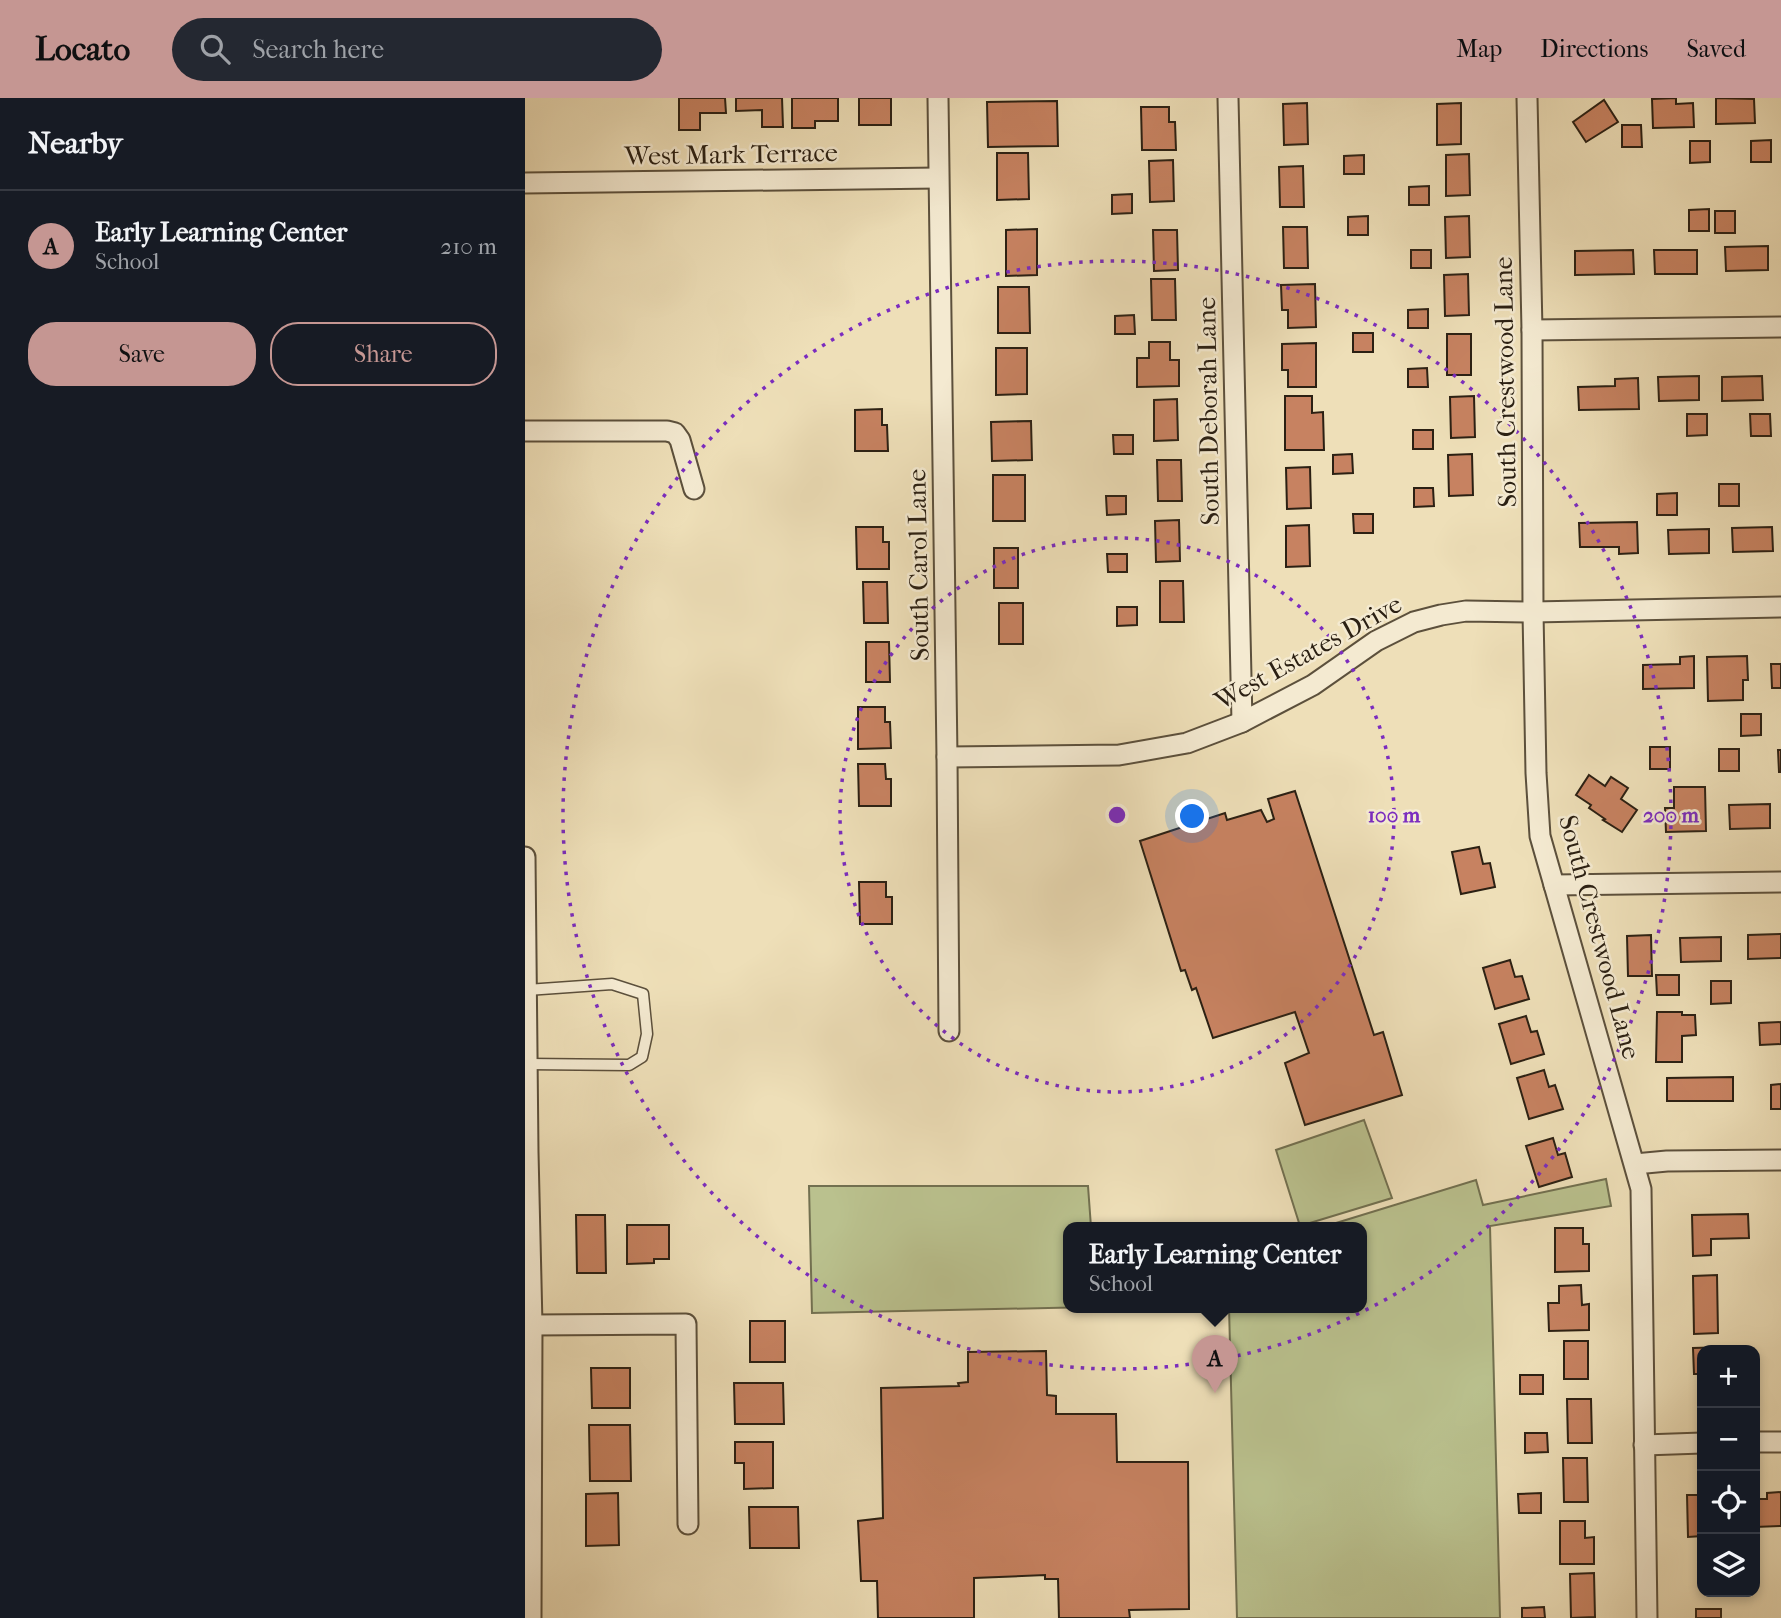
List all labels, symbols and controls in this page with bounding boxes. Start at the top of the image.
search box [172,18,662,81]
text: Locato [35,30,130,69]
icon: search [196,30,234,68]
text: Search here [252,34,384,65]
text: Map [1456,35,1502,63]
text: Directions [1540,35,1648,63]
text: Saved [1686,35,1746,63]
text: Nearby [28,126,123,161]
street label: West Mark Terrace [623,137,838,172]
text: Early Learning Center [95,217,347,248]
text: A [44,233,58,260]
text: 210 m [440,233,497,260]
text: School [95,248,159,275]
street label: South Crestwood Lane [1488,256,1523,508]
street label: South Deborah Lane [1191,296,1226,526]
button: Save [28,322,256,386]
button: Share [270,322,497,386]
street label: South Carol Lane [901,468,936,661]
street label: West Estates Drive [1209,588,1407,717]
your location [1175,799,1209,833]
centre of rings [1105,803,1129,827]
text: 100 m [1368,803,1421,827]
text: 200 m [1643,803,1700,827]
street label: South Crestwood Lane [1552,812,1647,1063]
popup [1063,1222,1367,1313]
text: Early Learning Center [1089,1239,1341,1270]
text: School [1089,1270,1153,1297]
pin: A [1192,1335,1238,1393]
map controls [1697,1345,1760,1597]
button: + [1697,1345,1760,1408]
button: − [1697,1408,1760,1471]
button: locate [1697,1471,1760,1534]
button: layers [1697,1534,1760,1597]

